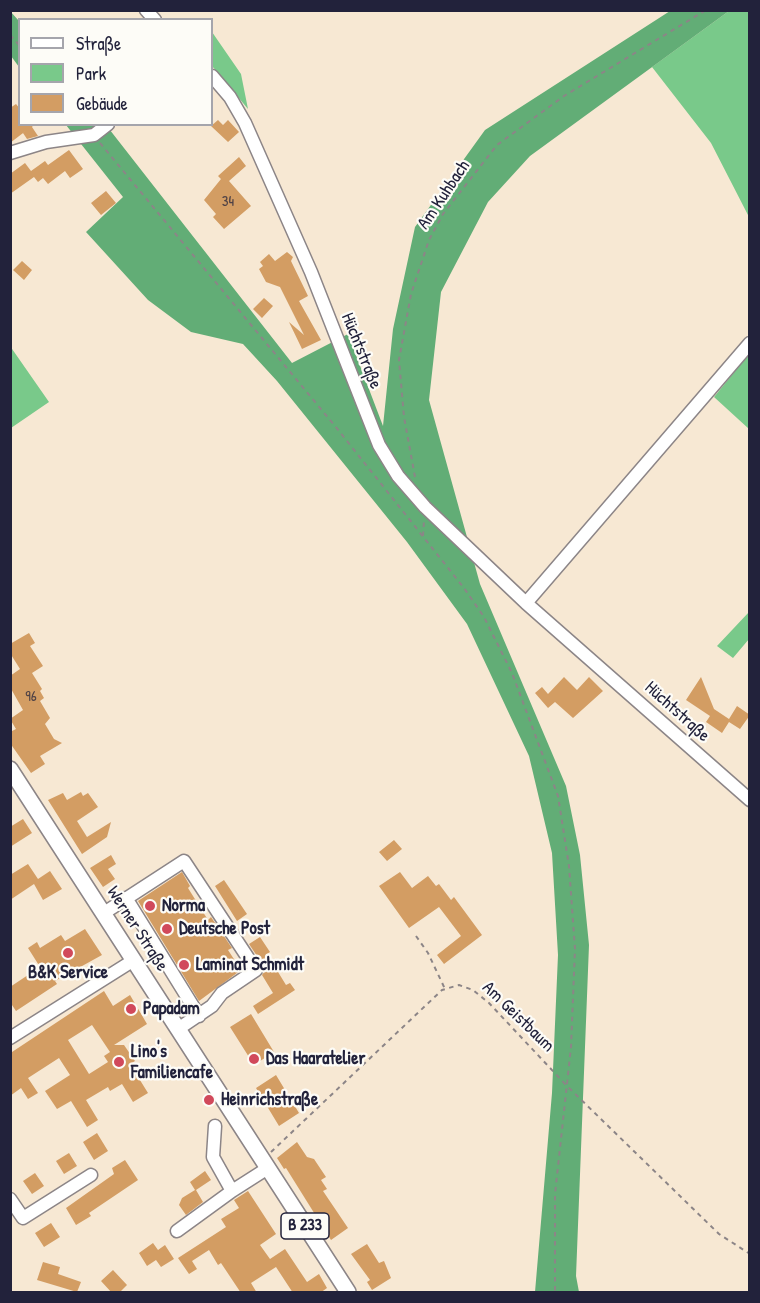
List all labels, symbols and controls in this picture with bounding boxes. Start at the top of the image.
legend [18,18,213,126]
text: Straße [76,31,121,56]
text: Park [76,61,106,86]
text: Gebäude [76,91,128,116]
street label: Am Kuhbach [413,156,475,234]
house number: 34 [222,193,234,211]
street label: Hüchtstraße [336,310,386,392]
street label: Hüchtstraße [640,677,714,747]
house number: 96 [25,688,37,706]
street label: Werner Straße [102,883,172,975]
place label: Norma [162,895,205,917]
marker: Norma [143,899,157,913]
place label: Deutsche Post [179,918,270,940]
marker: Deutsche Post [160,922,174,936]
marker: B&K Service [61,946,75,960]
place label: Laminat Schmidt [196,954,304,976]
marker: Laminat Schmidt [177,958,191,972]
place label: B&K Service [28,962,108,984]
street label: Am Geistbaum [477,977,559,1057]
place label: Papadam [143,998,200,1020]
marker: Papadam [124,1002,138,1016]
place label: Lino's Familiencafe [131,1041,213,1084]
place label: Das Haaratelier [266,1048,365,1070]
marker: Das Haaratelier [247,1052,261,1066]
marker: Lino's Familiencafe [112,1055,126,1069]
place label: Heinrichstraße [221,1089,318,1111]
marker: Heinrichstraße [202,1093,216,1107]
road number: B 233 [281,1213,329,1239]

